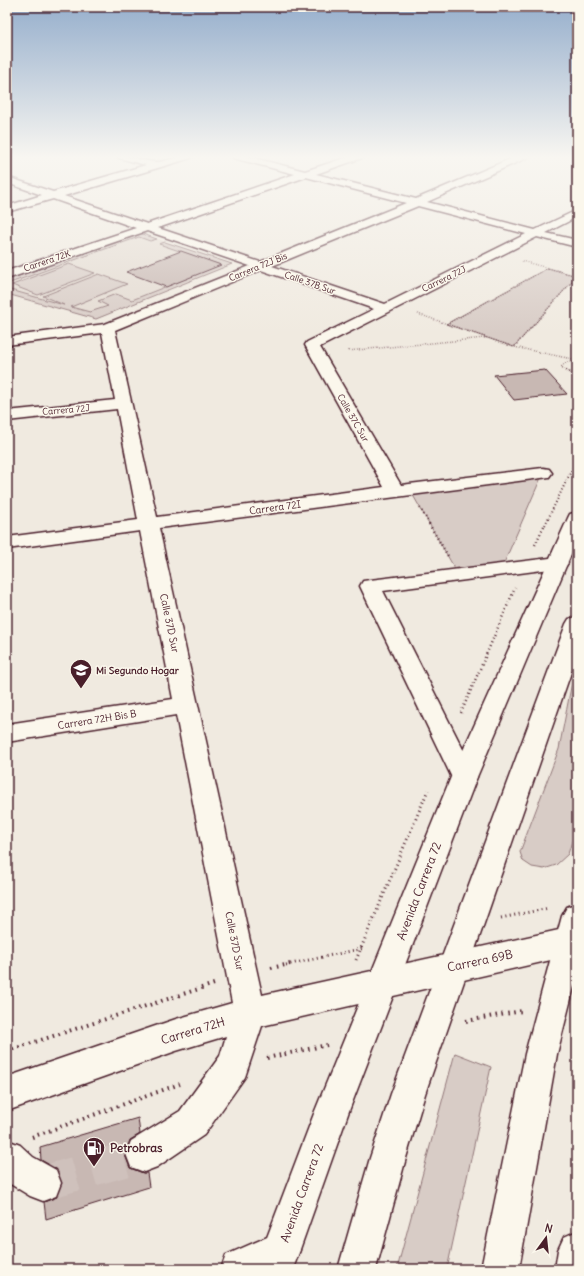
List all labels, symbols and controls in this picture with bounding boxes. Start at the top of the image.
street label: Carrera 72K [22,247,72,274]
street label: Carrera 72J Bis [227,250,289,283]
street label: Carrera 72J [420,263,468,294]
street label: Calle 37B Sur [283,269,338,297]
street label: Calle 37C Sur [335,392,372,444]
street label: Carrera 72J [42,402,91,417]
street label: Carrera 72I [248,497,302,518]
street label: Calle 37D Sur [157,592,182,654]
school or university icon: Mi Segundo Hogar [68,657,94,690]
place label: Mi Segundo Hogar [96,664,180,677]
street label: Carrera 72H Bis B [57,707,138,732]
street label: Avenida Carrera 72 [393,839,444,942]
street label: Calle 37D Sur [222,910,247,972]
street label: Carrera 69B [446,946,514,975]
street label: Carrera 72H [159,1014,227,1047]
fuel station icon: Petrobras [81,1135,107,1168]
place label: Petrobras [110,1140,163,1155]
street label: Avenida Carrera 72 [277,1141,326,1244]
north arrow [526,1218,566,1258]
text: N [543,1221,554,1236]

